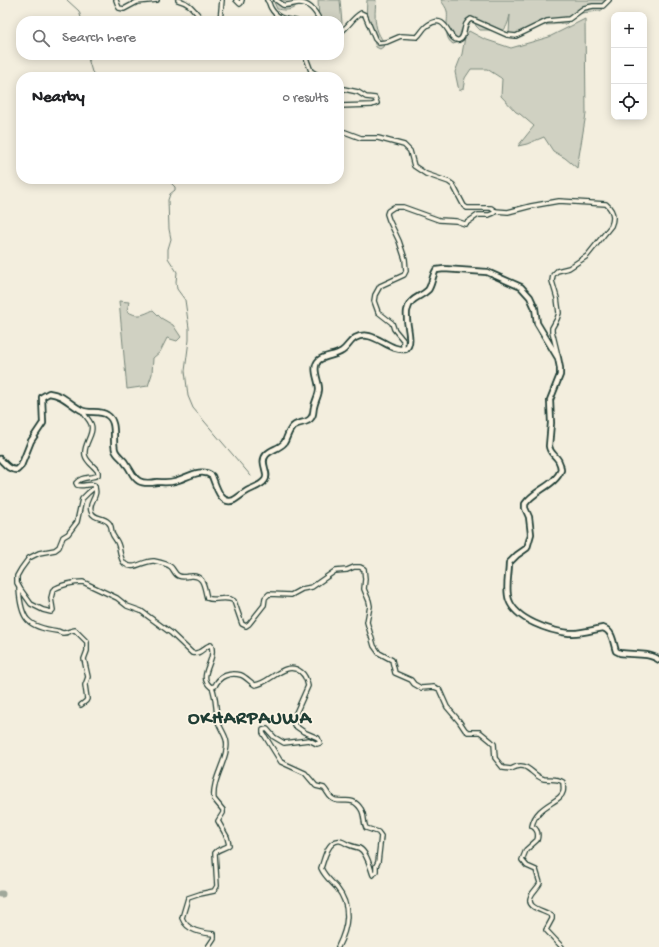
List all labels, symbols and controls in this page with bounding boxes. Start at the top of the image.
map controls [611,12,647,120]
button: + [611,12,647,48]
search box [16,16,344,60]
icon: search [30,27,52,49]
text: Search here [62,29,136,47]
button: − [611,48,647,84]
button: locate [611,84,647,120]
text: Nearby [32,88,85,108]
text: 0 results [282,91,328,106]
district label: OKHARPAUWA [188,708,313,731]

